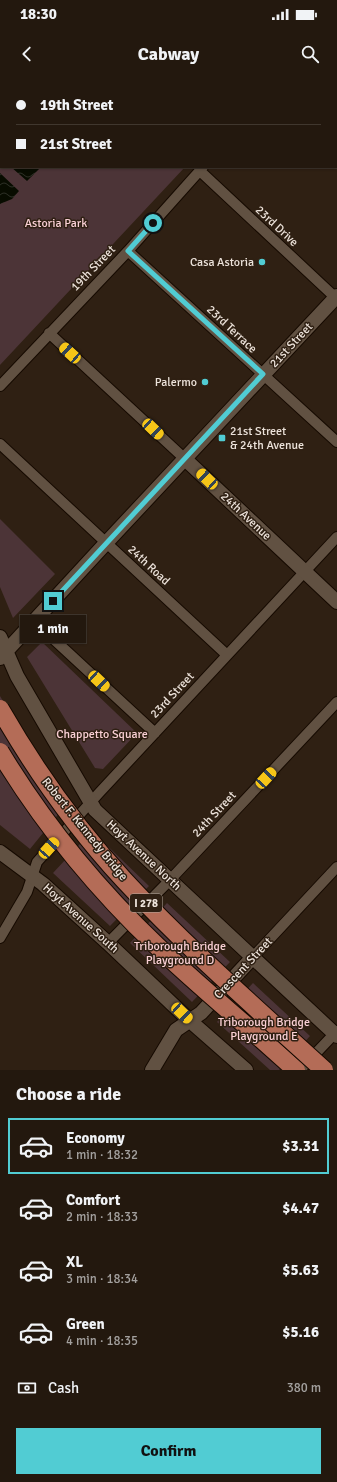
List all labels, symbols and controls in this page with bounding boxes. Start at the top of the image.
text: 18:30 [20,5,57,23]
icon: back [16,43,38,65]
text: Cabway [138,43,199,65]
icon: search [299,43,321,65]
text: 19th Street [40,96,113,114]
text: 21st Street [40,135,112,153]
street label: 23rd Drive [252,203,301,250]
route start [144,214,162,232]
park label: Astoria Park [25,216,87,231]
street label: 19th Street [68,242,119,294]
place label: Casa Astoria [190,255,254,270]
marker: Casa Astoria [257,257,267,267]
street label: 23rd Terrace [203,302,260,357]
street label: 21st Street [267,320,316,371]
car [57,341,83,365]
place label: Palermo [155,375,197,390]
marker: Palermo [200,377,210,387]
car [140,416,166,442]
place label: 21st Street & 24th Avenue [230,424,304,453]
marker: 21st Street & 24th Avenue [217,433,227,443]
car [194,466,220,492]
street label: 24th Avenue [217,489,274,544]
street label: 24th Road [125,542,173,589]
route end [44,592,62,610]
callout: 1 min [20,615,86,643]
text: 1 min [37,621,69,637]
car [86,668,112,694]
street label: 23rd Street [147,669,197,721]
park label: Chappetto Square [56,727,148,742]
car [253,765,279,791]
street label: Robert F. Kennedy Bridge [38,775,131,884]
street label: 24th Street [189,788,239,841]
street label: Hoyt Avenue North [103,817,184,894]
car [37,835,61,861]
street label: Hoyt Avenue South [40,880,122,956]
road number: I 278 [130,894,162,912]
street label: Crescent Street [211,934,276,1002]
park label: Triborough Bridge Playground D [134,939,226,968]
car [169,1000,195,1026]
park label: Triborough Bridge Playground E [218,1015,310,1044]
text: Choose a ride [16,1083,121,1105]
icon: car [18,1128,54,1164]
text: Economy [66,1129,125,1147]
text: $3.31 [282,1137,319,1155]
text: 1 min · 18:32 [66,1147,138,1163]
icon: car [18,1190,54,1226]
text: Comfort [66,1191,120,1209]
text: $4.47 [282,1199,319,1217]
text: 2 min · 18:33 [66,1209,138,1225]
icon: car [18,1252,54,1288]
text: XL [66,1253,83,1271]
text: $5.63 [282,1261,319,1279]
text: 3 min · 18:34 [66,1271,138,1287]
icon: car [18,1314,54,1350]
text: Green [66,1315,105,1333]
text: $5.16 [282,1323,319,1341]
text: 4 min · 18:35 [66,1333,138,1349]
icon: cash [16,1377,38,1399]
text: Cash [48,1379,79,1397]
text: 380 m [287,1380,321,1396]
button: Confirm [16,1428,321,1474]

